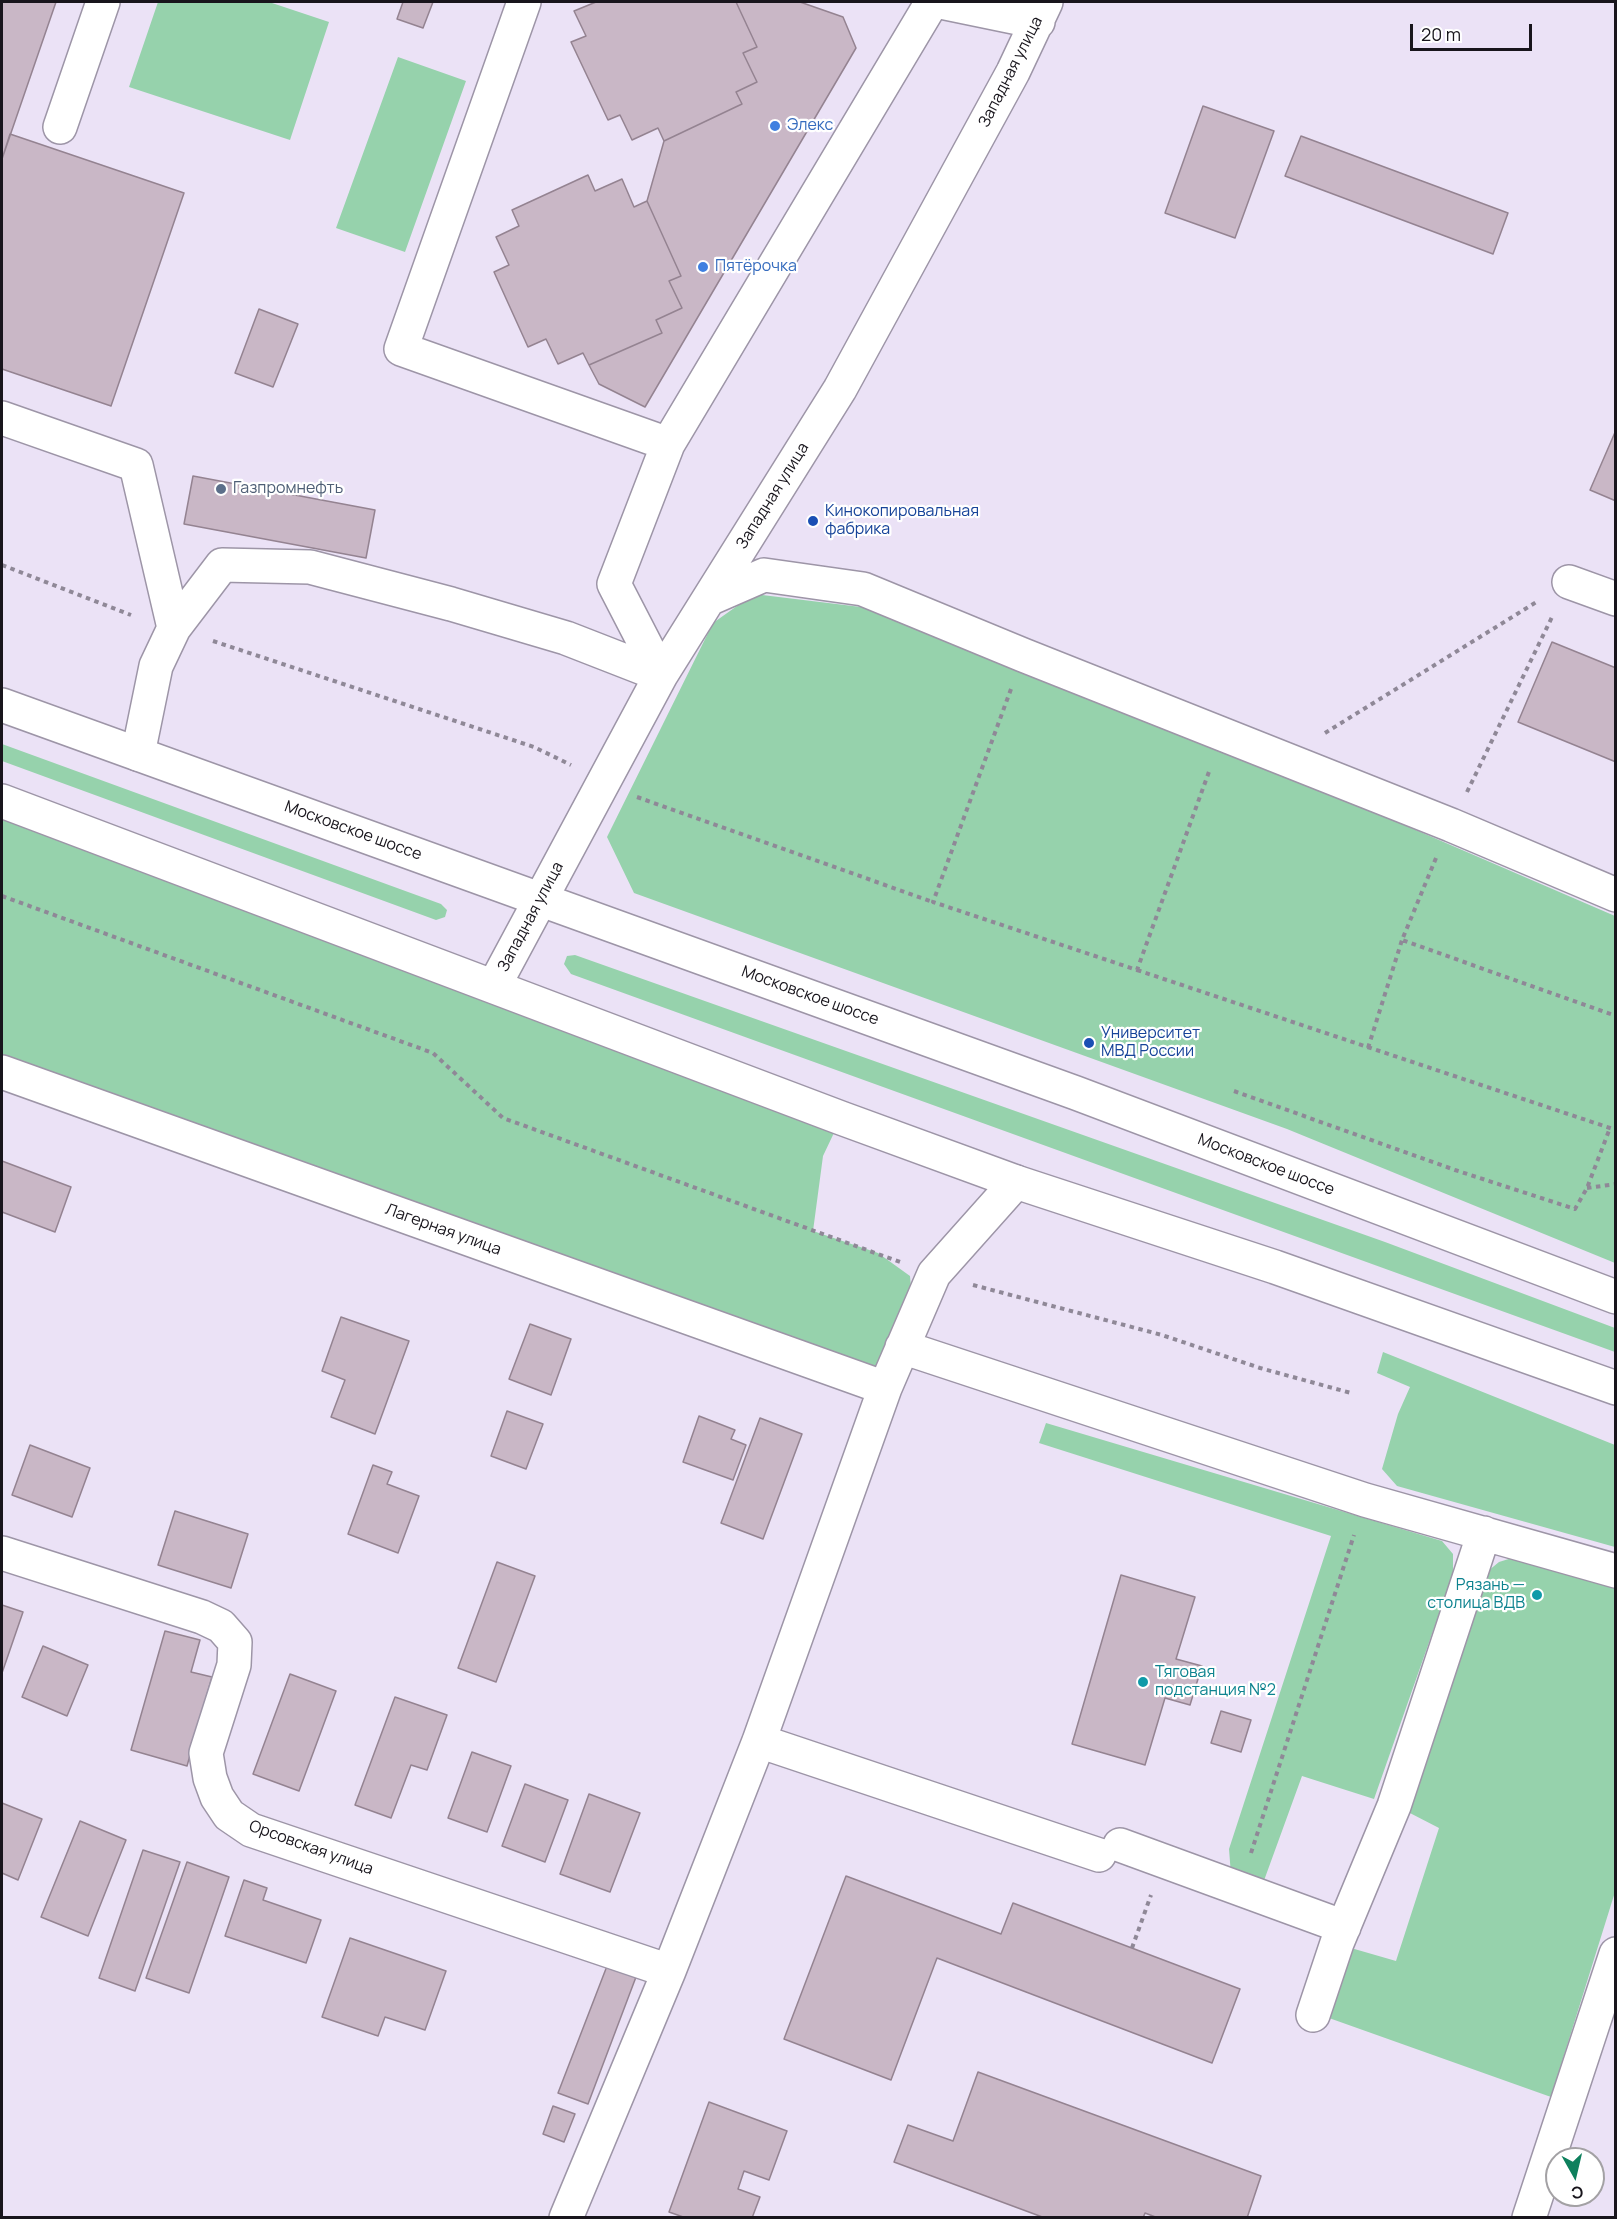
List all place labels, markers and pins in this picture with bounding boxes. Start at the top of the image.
place label: Элекс [787,116,833,136]
marker: Элекс [768,119,782,133]
place label: Пятёрочка [715,257,797,277]
marker: Пятёрочка [696,260,710,274]
place label: Газпромнефть [233,479,343,499]
marker: Газпромнефть [214,482,228,496]
place label: Кинокопировальная фабрика [825,502,979,540]
marker: Кинокопировальная фабрика [806,514,820,528]
place label: Университет МВД России [1101,1024,1200,1062]
marker: Университет МВД России [1082,1036,1096,1050]
place label: Рязань — столица ВДВ [1427,1576,1525,1614]
marker: Рязань — столица ВДВ [1530,1588,1544,1602]
place label: Тяговая подстанция №2 [1155,1663,1276,1701]
marker: Тяговая подстанция №2 [1136,1675,1150,1689]

